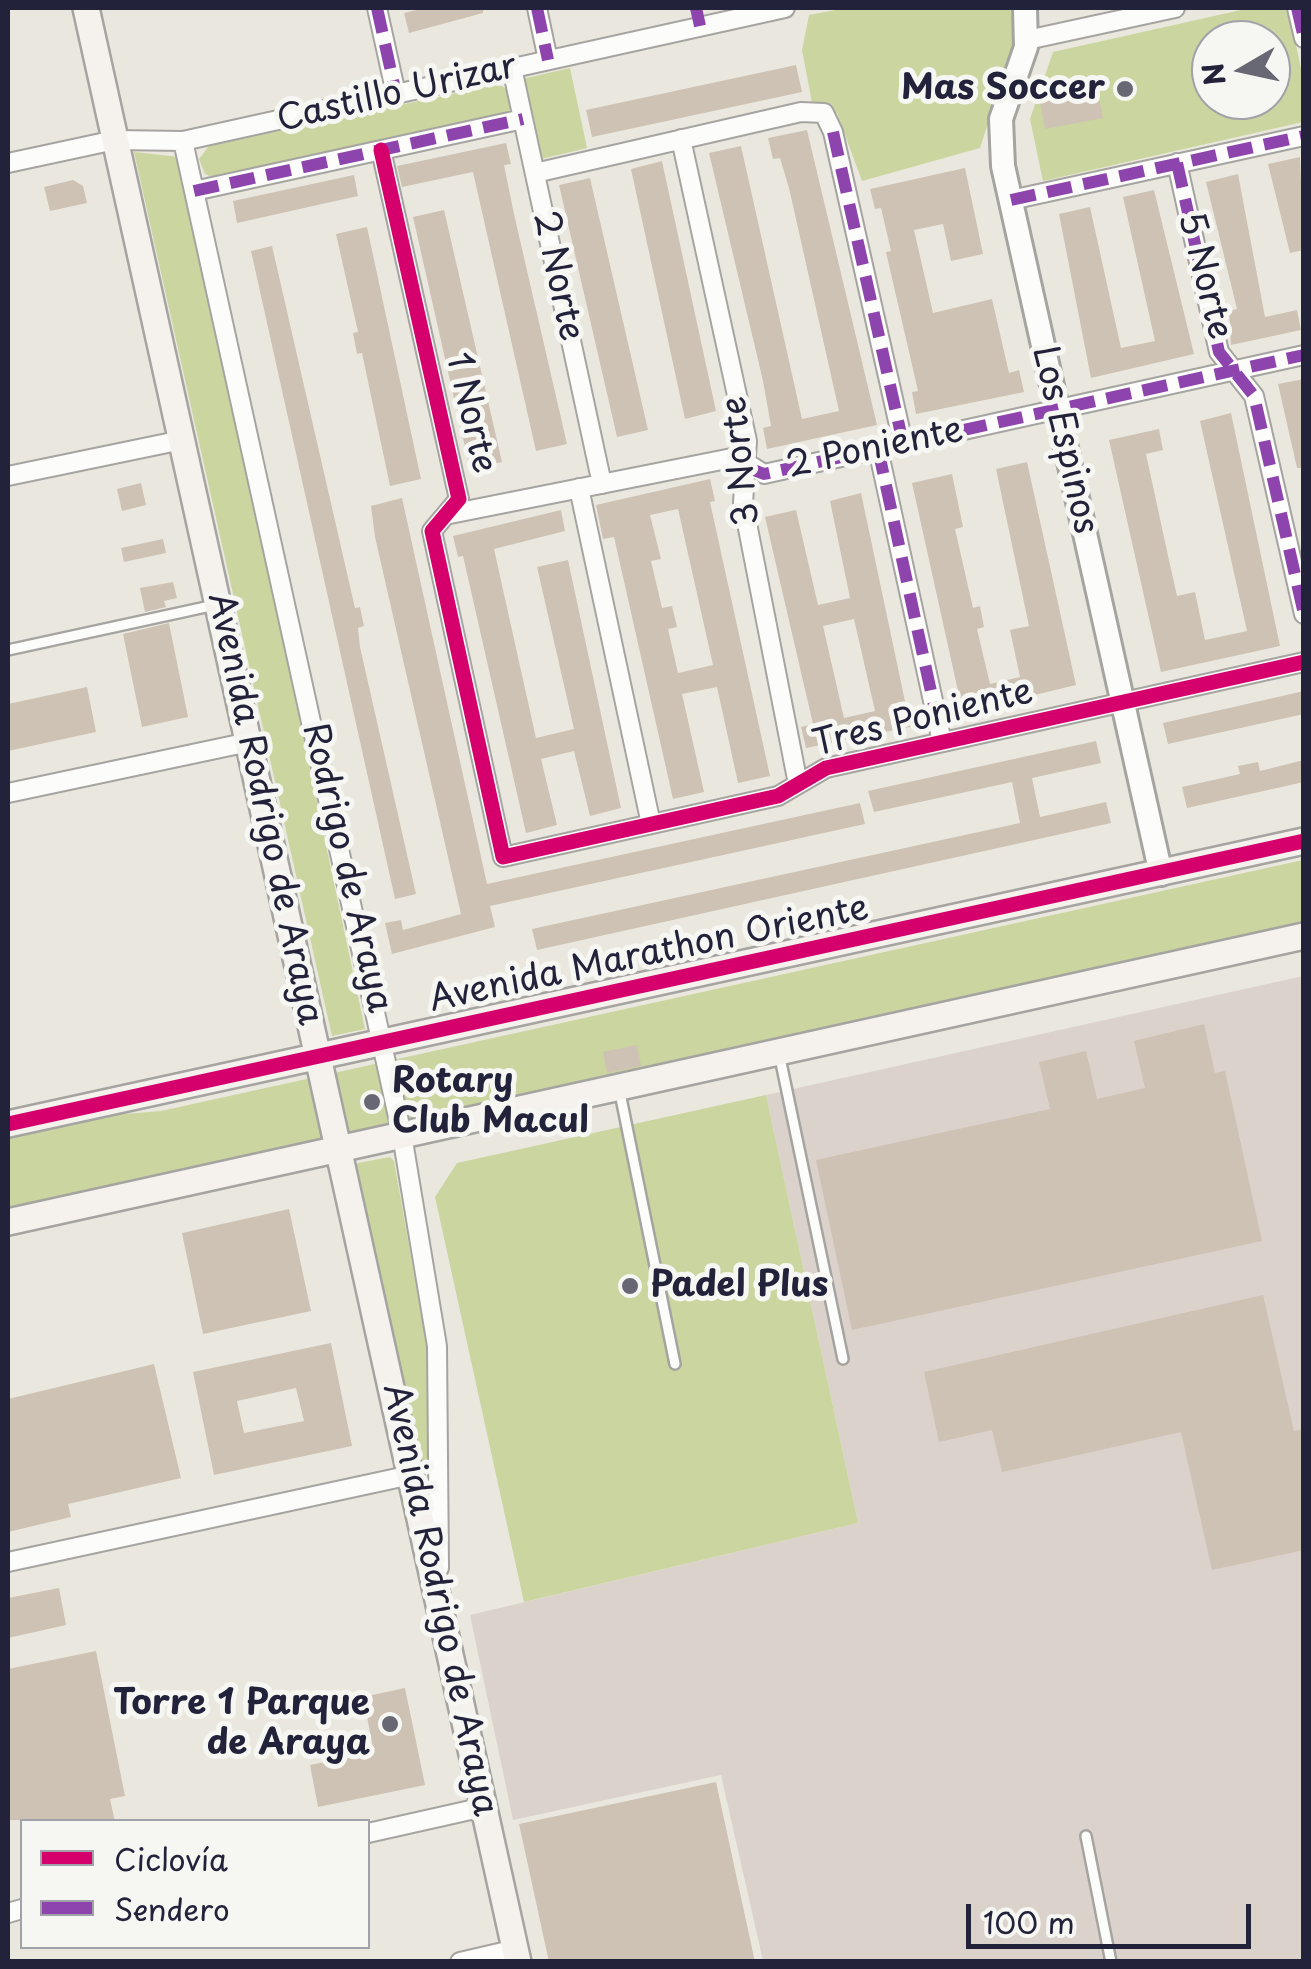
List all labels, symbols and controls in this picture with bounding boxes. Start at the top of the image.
north arrow [1191,20,1291,120]
street label: Castillo Urizar [273,46,521,142]
text: N [1190,60,1236,89]
place label: Mas Soccer [901,68,1105,110]
marker: Mas Soccer [1114,78,1136,100]
street label: 2 Norte [523,207,591,345]
street label: 5 Norte [1168,208,1240,344]
street label: Los Espinos [1022,342,1106,538]
street label: 1 Norte [436,349,504,477]
street label: 3 Norte [714,394,770,528]
street label: 2 Poniente [783,410,967,488]
street label: Avenida Rodrigo de Araya [198,589,330,1029]
street label: Tres Poniente [809,671,1037,767]
street label: Rodrigo de Araya [292,719,400,1017]
street label: Avenida Marathon Oriente [426,888,872,1022]
place label: Rotary Club Macul [392,1061,589,1143]
marker: Rotary Club Macul [361,1091,383,1113]
place label: Padel Plus [650,1265,828,1307]
marker: Padel Plus [619,1275,641,1297]
street label: Avenida Rodrigo de Araya [373,1380,505,1820]
place label: Torre 1 Parque de Araya [113,1683,370,1765]
marker: Torre 1 Parque de Araya [379,1713,401,1735]
legend [20,1819,370,1949]
text: Ciclovía [114,1836,228,1881]
scale bar [971,1884,1256,1946]
text: Sendero [114,1886,230,1931]
text: 100 m [983,1899,1075,1944]

